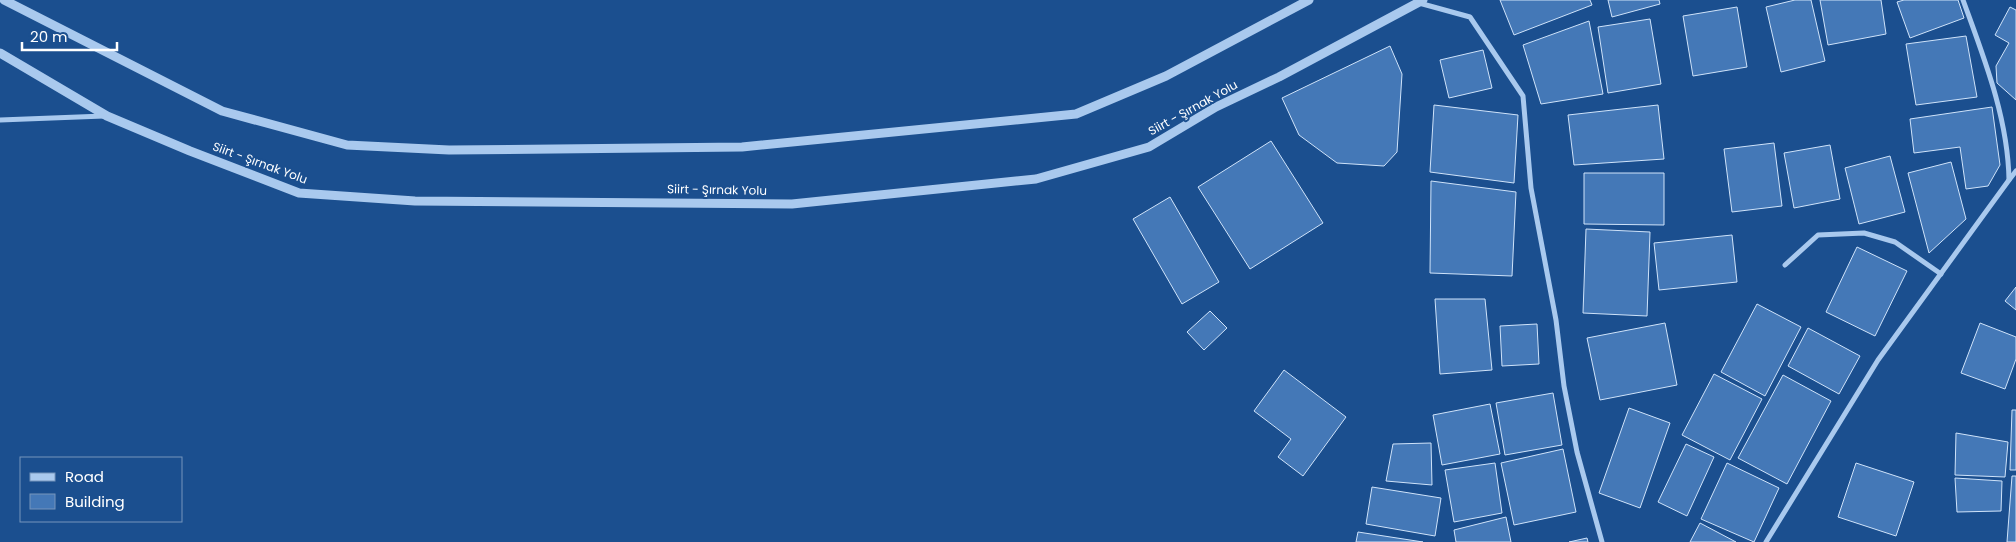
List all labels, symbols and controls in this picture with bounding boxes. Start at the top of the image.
scale bar [22,20,118,52]
text: 20 m [30,26,68,47]
street label: Siirt - Şırnak Yolu [1145,76,1241,139]
street label: Siirt - Şırnak Yolu [210,137,310,188]
street label: Siirt - Şırnak Yolu [667,180,767,199]
legend [20,457,182,522]
text: Road [65,466,104,487]
text: Building [65,491,125,512]

